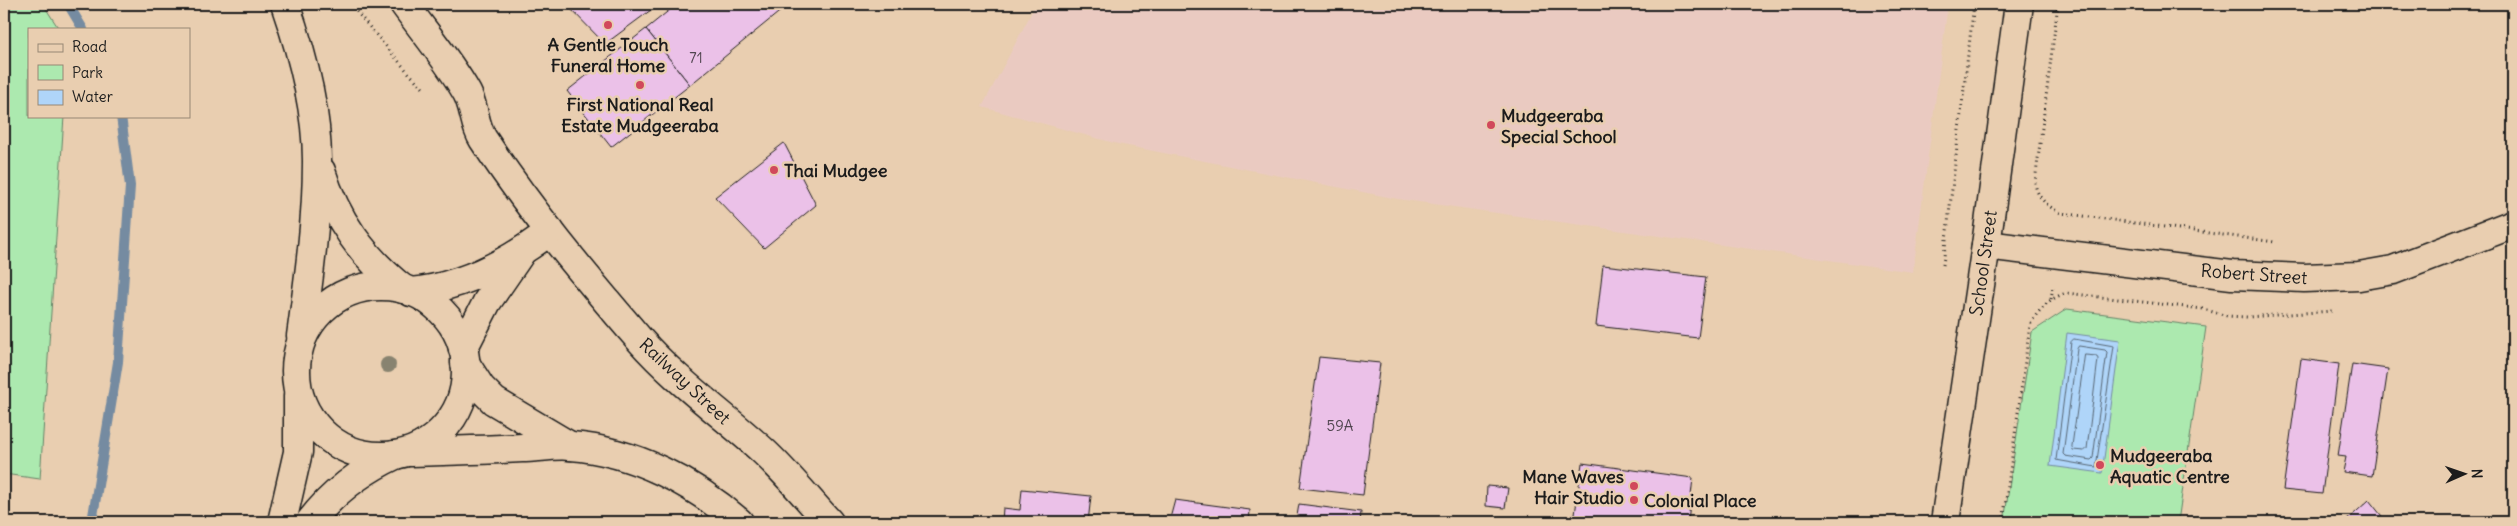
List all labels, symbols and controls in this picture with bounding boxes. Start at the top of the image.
marker: A Gentle Touch Funeral Home [602,19,614,31]
legend [28,28,190,118]
place label: A Gentle Touch Funeral Home [547,33,669,77]
text: Road [72,37,107,56]
house number: 71 [689,48,703,67]
text: Park [72,63,103,82]
marker: First National Real Estate Mudgeeraba [634,79,646,91]
text: Water [72,87,113,106]
place label: First National Real Estate Mudgeeraba [561,93,719,137]
place label: Mudgeeraba Special School [1501,104,1617,148]
marker: Mudgeeraba Special School [1485,119,1497,131]
place label: Thai Mudgee [784,159,888,182]
marker: Thai Mudgee [768,164,780,176]
street label: School Street [1964,209,2002,317]
street label: Robert Street [2200,259,2308,289]
street label: Railway Street [635,333,735,429]
house number: 59A [1327,416,1354,435]
place label: Mudgeeraba Aquatic Centre [2110,444,2230,488]
north arrow [2440,448,2490,498]
marker: Mudgeeraba Aquatic Centre [2094,459,2106,471]
place label: Mane Waves Hair Studio [1522,465,1624,509]
text: N [2468,468,2486,479]
marker: Mane Waves Hair Studio [1628,480,1640,492]
place label: Colonial Place [1644,489,1757,512]
marker: Colonial Place [1628,494,1640,506]

